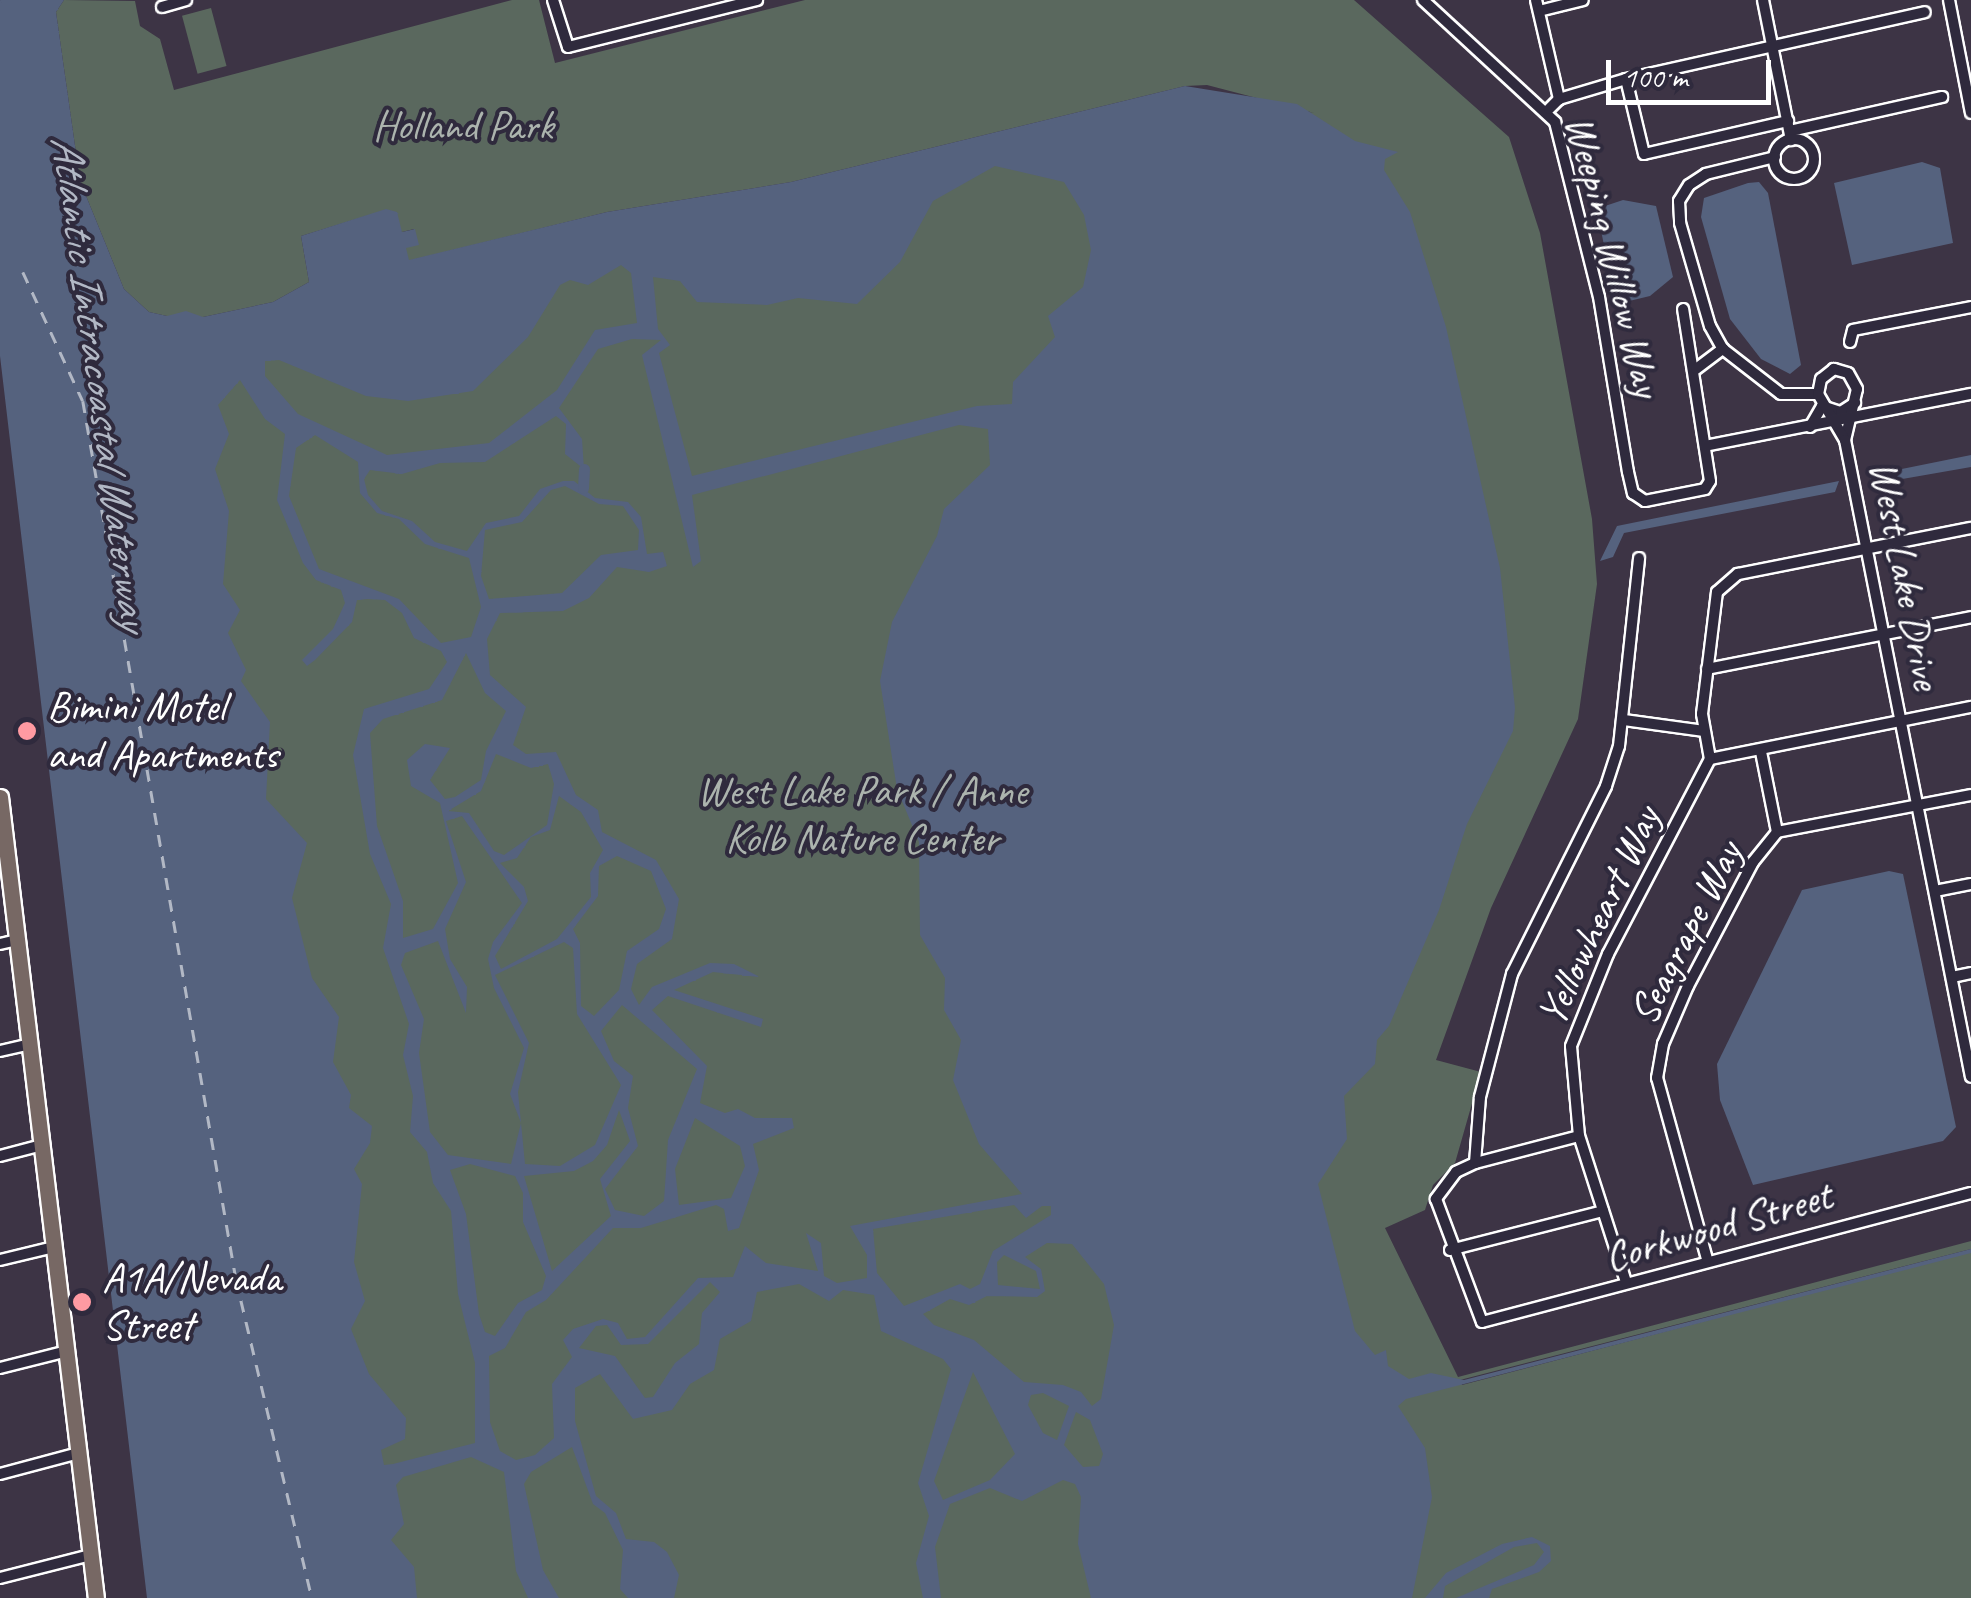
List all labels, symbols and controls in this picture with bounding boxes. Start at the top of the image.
scale bar [1611,40,1776,102]
text: 100 m [1623,58,1688,96]
park label: Holland Park [372,101,554,151]
street label: Weeping Willow Way [1554,110,1672,402]
water label: Atlantic Intracoastal Waterway [39,132,161,632]
street label: West Lake Drive [1858,456,1952,694]
place label: Bimini Motel and Apartments [47,682,280,780]
marker: Bimini Motel and Apartments [16,720,38,742]
park label: West Lake Park / Anne Kolb Nature Center [696,766,1028,864]
street label: Yellowheart Way [1526,798,1672,1034]
street label: Seagrape Way [1618,833,1754,1033]
street label: Corkwood Street [1598,1170,1838,1284]
place label: A1A/Nevada Street [102,1253,281,1352]
marker: A1A/Nevada Street [71,1291,93,1313]

